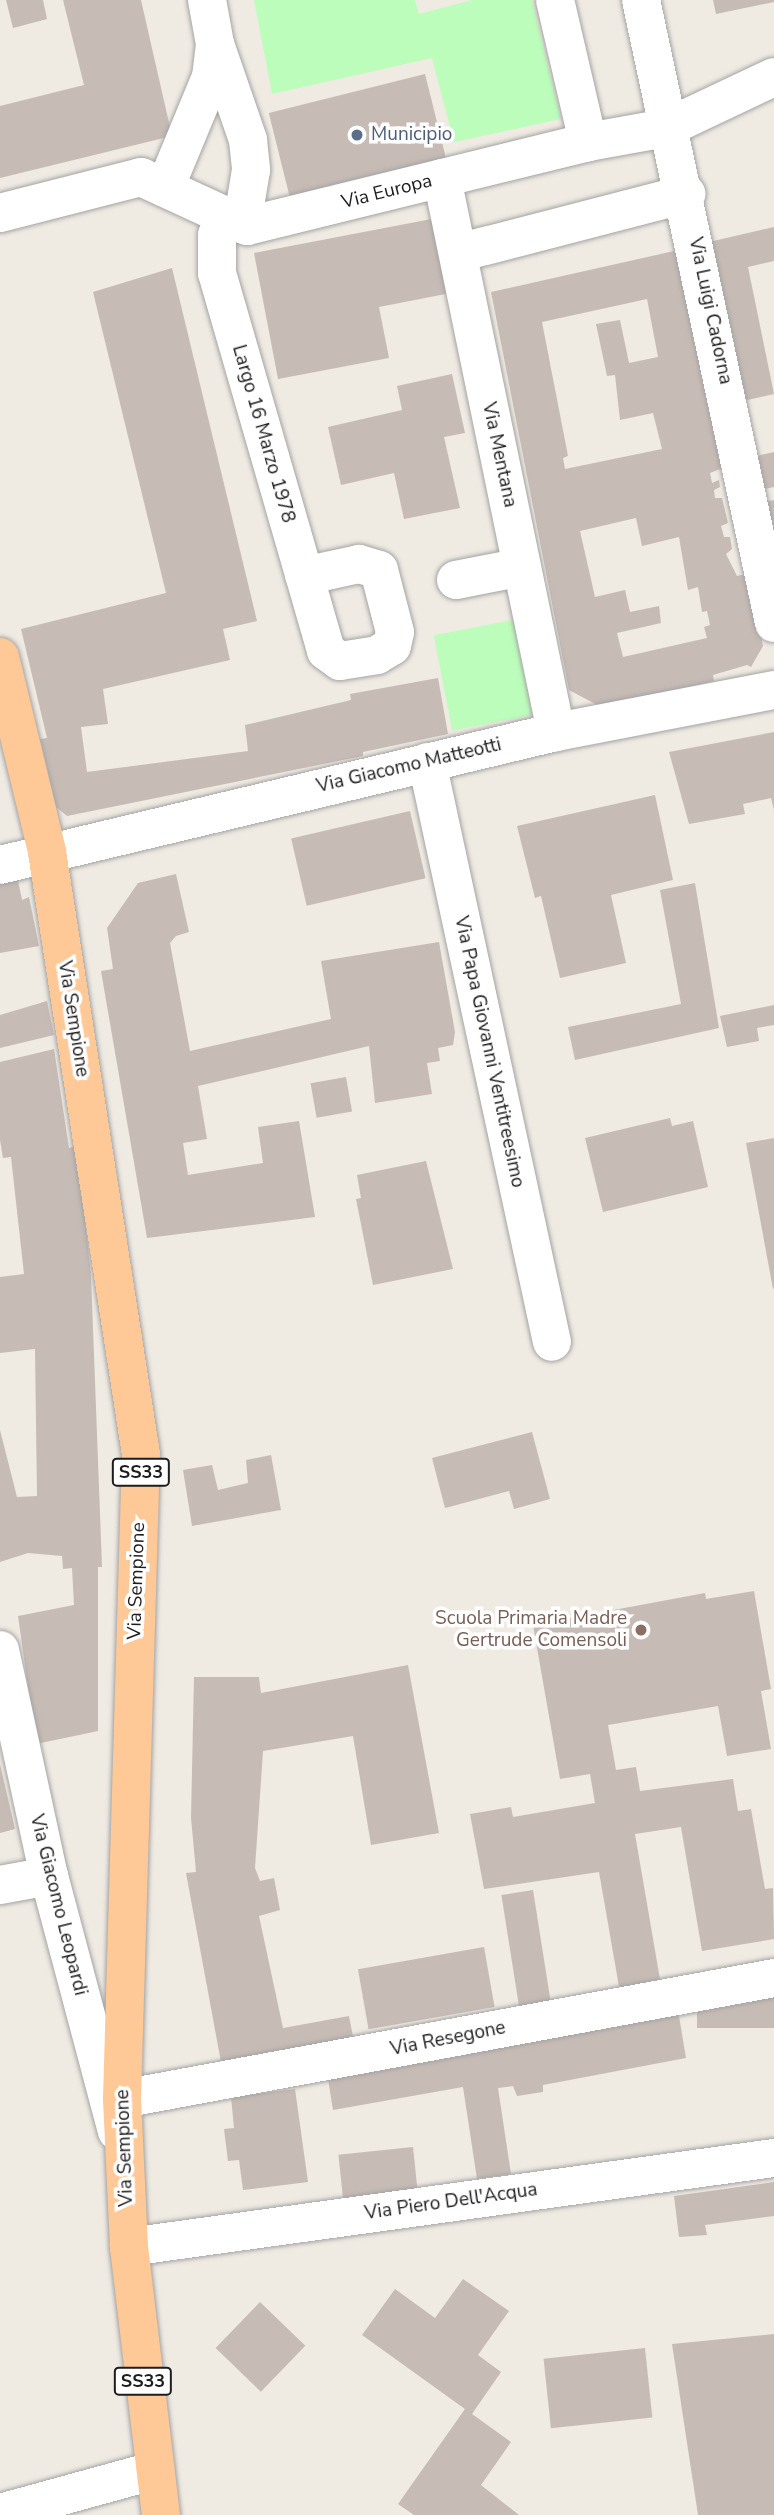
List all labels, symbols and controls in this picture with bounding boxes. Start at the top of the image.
place label: Municipio [371,124,452,146]
marker: Municipio [349,127,365,143]
street label: Via Europa [339,170,435,214]
street label: Via Luigi Cadorna [683,235,737,387]
street label: Largo 16 Marzo 1978 [227,342,299,526]
street label: Via Mentana [477,400,521,510]
street label: Via Giacomo Matteotti [314,734,504,798]
street label: Via Papa Giovanni Ventitreesimo [449,914,529,1190]
street label: Via Sempione [53,959,93,1079]
road number: SS33 [111,1457,171,1486]
street label: Via Sempione [124,1522,150,1640]
place label: Scuola Primaria Madre Gertrude Comensoli [435,1608,627,1652]
marker: Scuola Primaria Madre Gertrude Comensoli [633,1622,649,1638]
street label: Via Giacomo Leopardi [24,1812,92,1998]
street label: Via Resegone [388,2017,508,2061]
street label: Via Sempione [112,2089,138,2207]
street label: Via Piero Dell'Acqua [363,2179,539,2225]
road number: SS33 [113,2367,173,2396]

